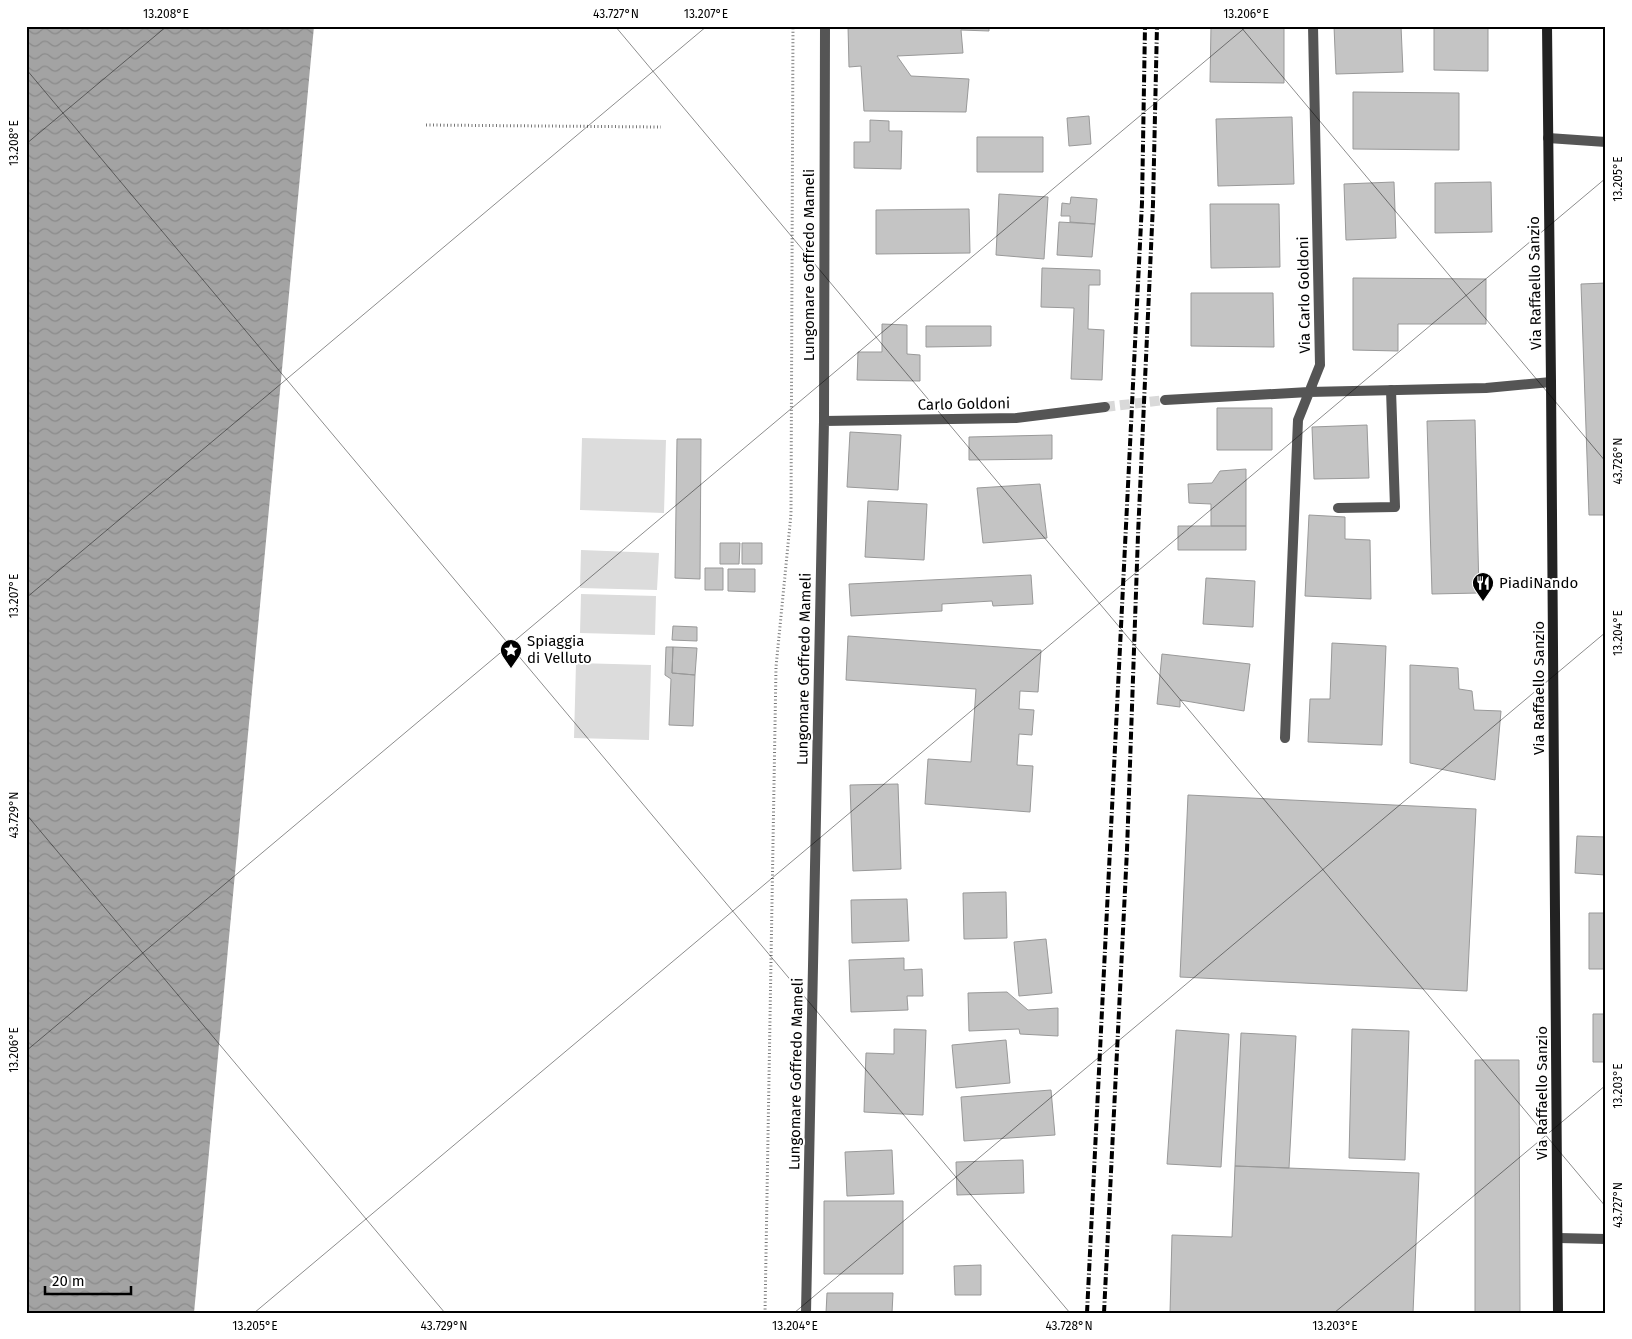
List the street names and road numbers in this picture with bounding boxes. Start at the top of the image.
street label: Lungomare Goffredo Mameli [800,169,818,361]
street label: Via Raffaello Sanzio [1525,216,1545,350]
street label: Via Carlo Goldoni [1294,236,1314,354]
street label: Carlo Goldoni [918,394,1010,414]
street label: Lungomare Goffredo Mameli [793,573,815,765]
street label: Via Raffaello Sanzio [1530,621,1548,755]
street label: Lungomare Goffredo Mameli [785,978,807,1170]
street label: Via Raffaello Sanzio [1533,1026,1551,1160]

